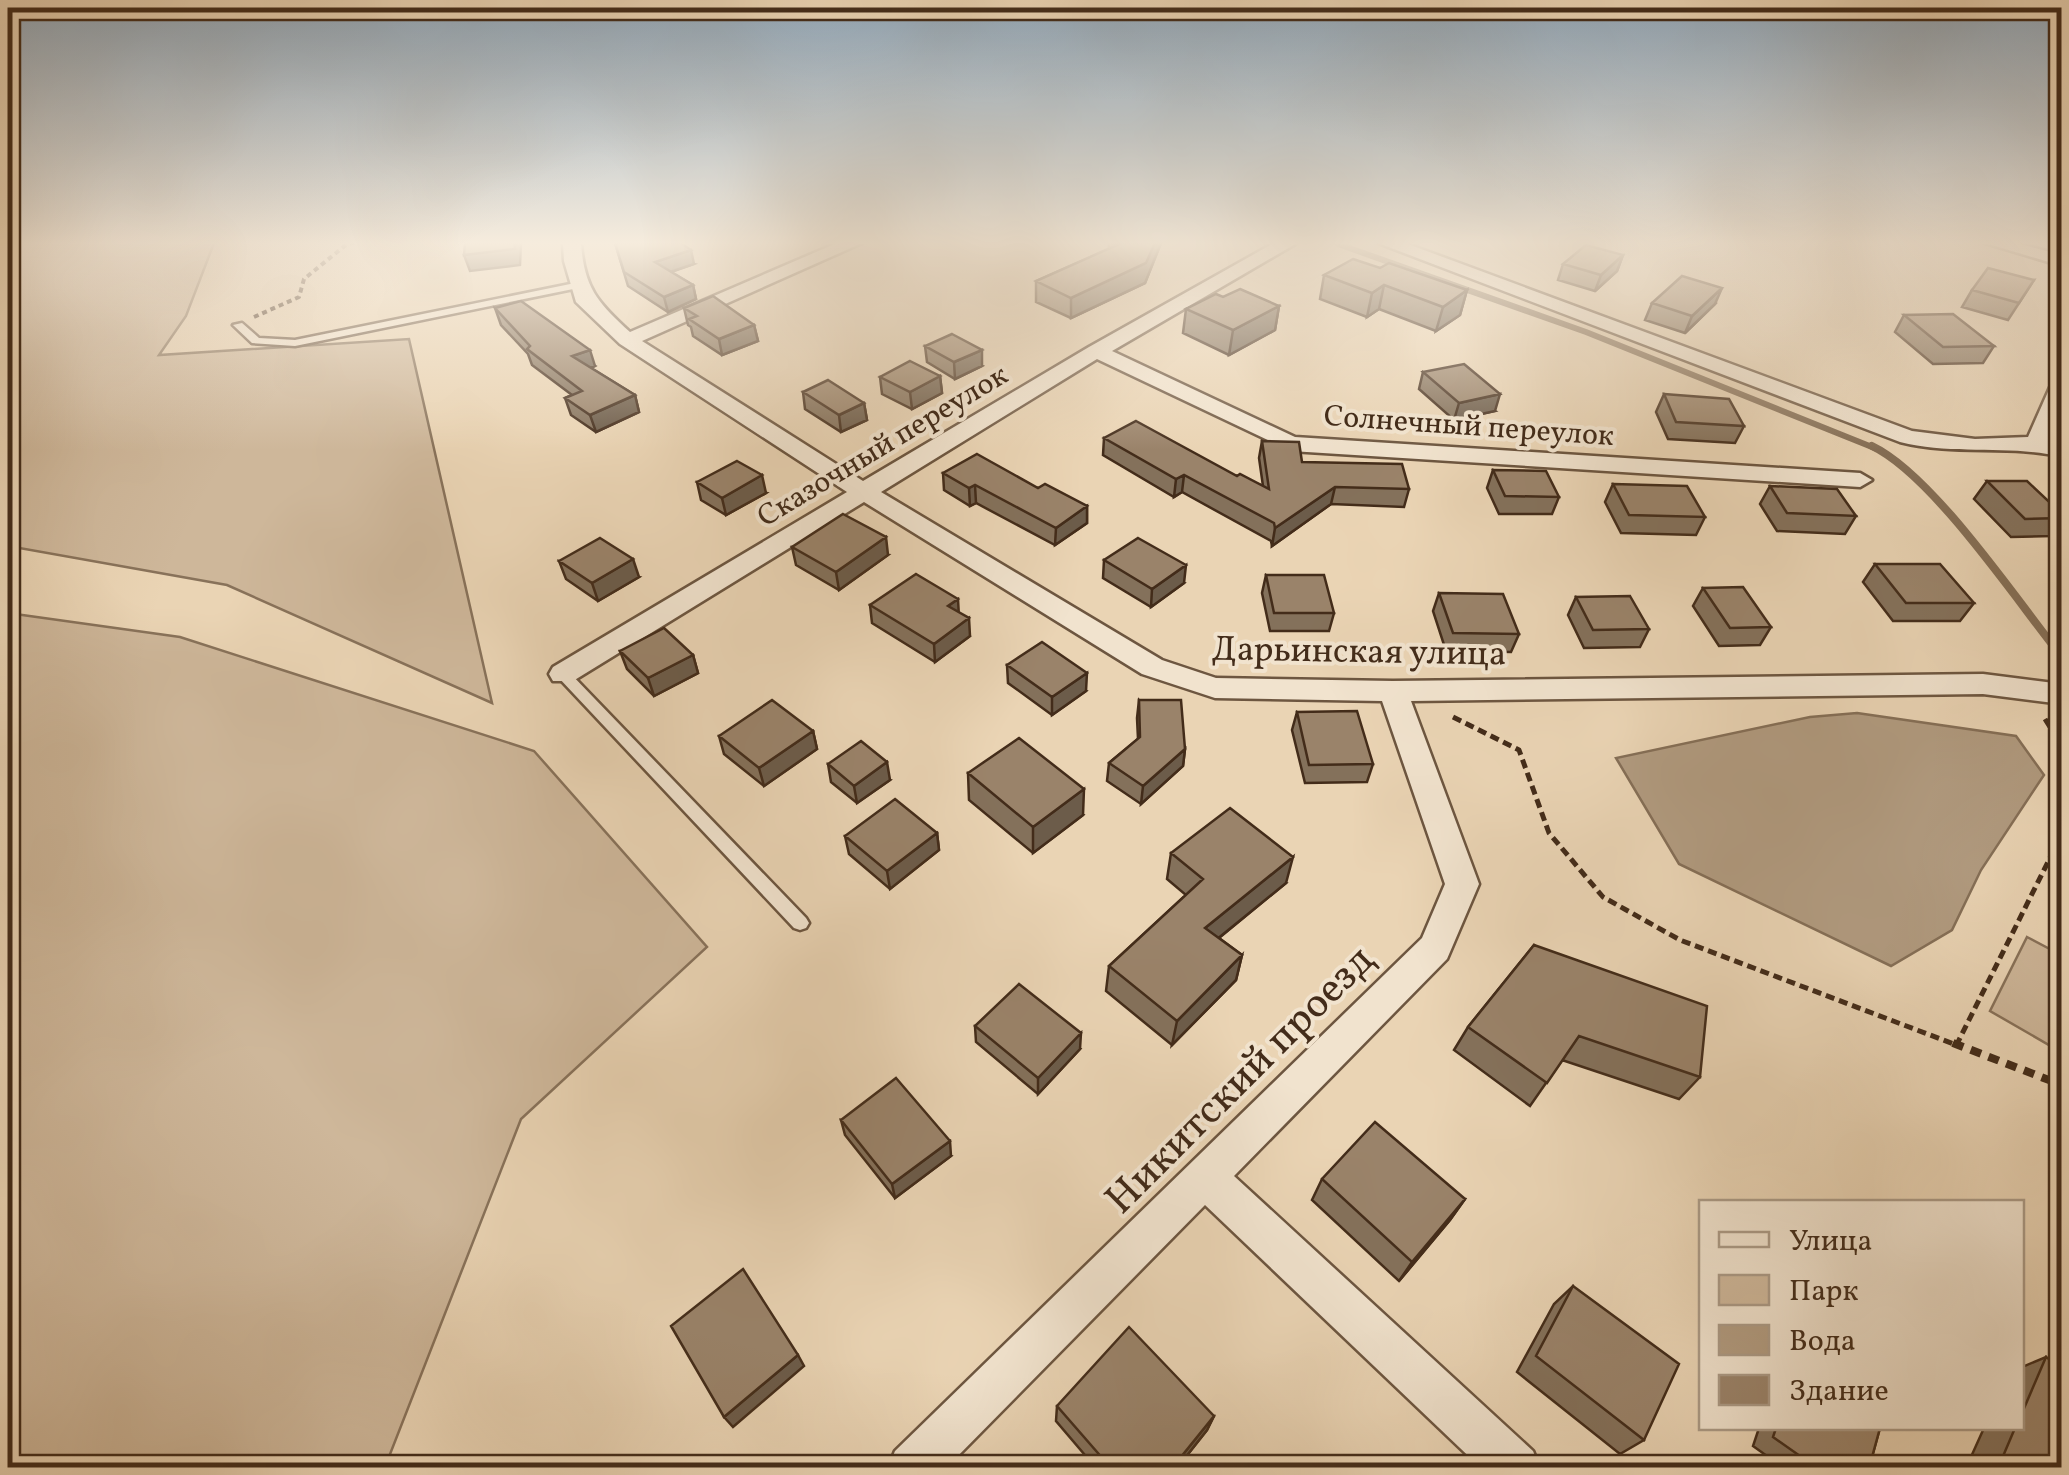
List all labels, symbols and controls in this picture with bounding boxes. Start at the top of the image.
street label: Сказочный переулок [750,355,1016,538]
street label: Солнечный переулок [1322,396,1615,458]
street label: Дарьинская улица [1211,626,1507,680]
street label: Никитский проезд [1093,933,1389,1229]
legend [1699,1200,2024,1430]
text: Улица [1789,1221,1872,1263]
text: Парк [1789,1271,1858,1313]
text: Вода [1789,1321,1856,1363]
text: Здание [1789,1371,1889,1413]

